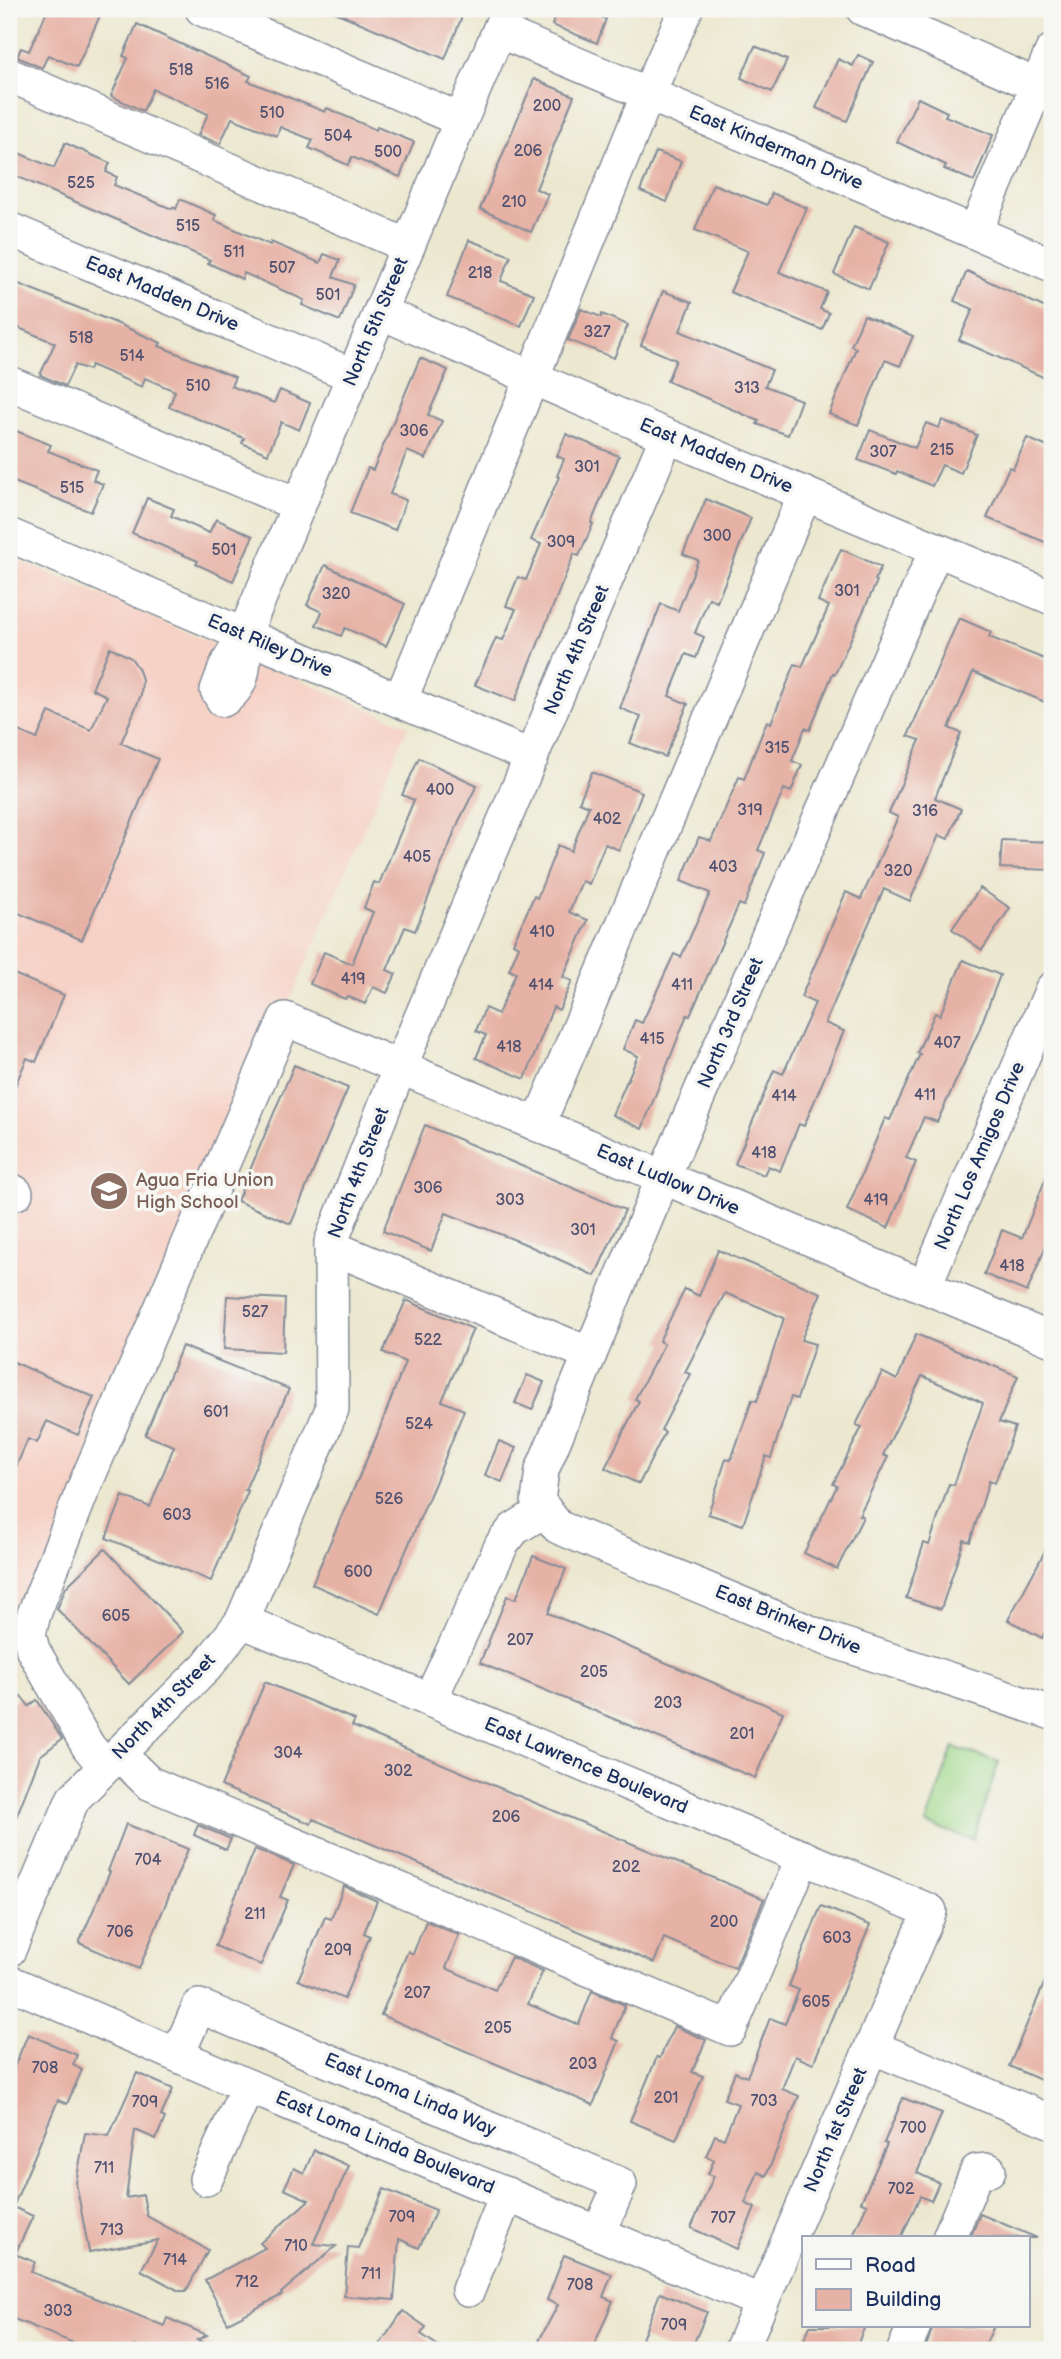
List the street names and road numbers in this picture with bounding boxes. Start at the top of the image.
street label: East Kinderman Drive [685,101,867,195]
street label: East Madden Drive [82,251,242,337]
street label: North 5th Street [338,254,414,390]
street label: East Madden Drive [636,413,796,499]
street label: North 4th Street [539,582,615,718]
street label: East Riley Drive [204,609,336,683]
street label: North 3rd Street [693,954,769,1092]
street label: North Los Amigos Drive [930,1058,1030,1254]
street label: North 4th Street [323,1104,395,1242]
street label: East Ludlow Drive [593,1139,743,1221]
street label: East Brinker Drive [712,1580,864,1660]
street label: North 4th Street [108,1649,220,1765]
street label: East Lawrence Boulevard [481,1713,691,1819]
street label: East Loma Linda Way [321,2048,500,2142]
street label: North 1st Street [799,2064,873,2196]
street label: East Loma Linda Boulevard [272,2086,498,2200]

